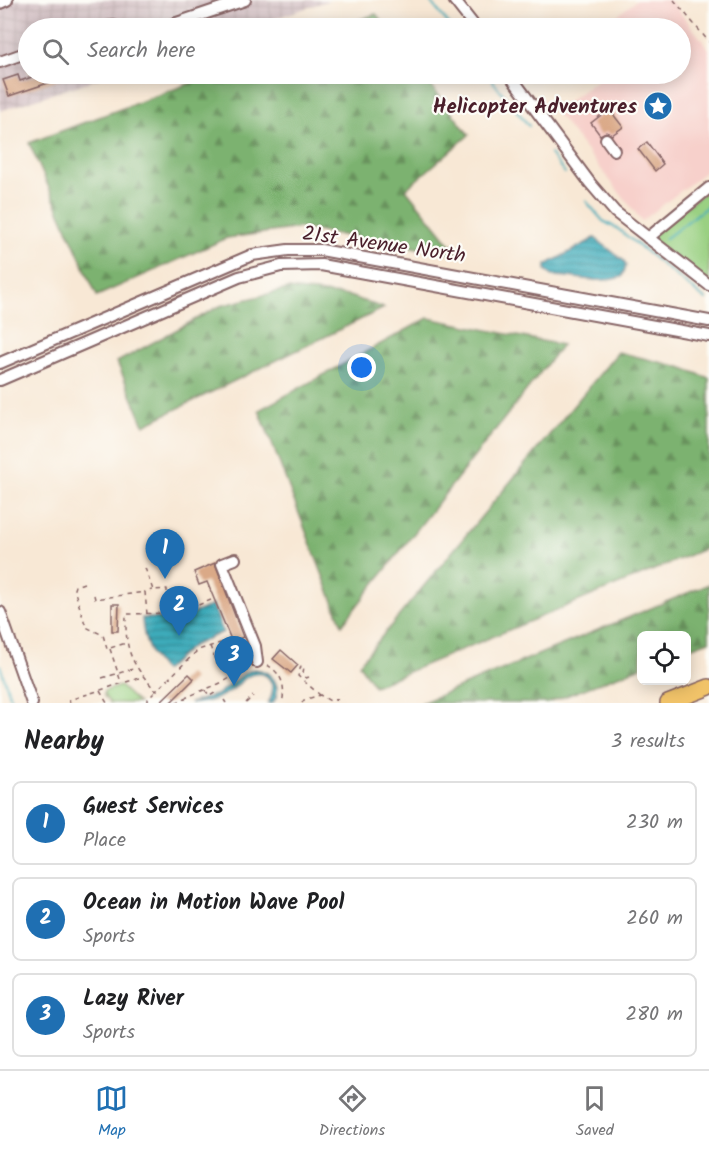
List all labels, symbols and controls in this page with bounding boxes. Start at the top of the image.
search box [18,18,691,84]
text: Search here [87,34,195,69]
icon: search [39,35,72,68]
place icon: Helicopter Adventures [642,90,674,122]
place label: Helicopter Adventures [433,91,637,124]
street label: 21st Avenue North [300,218,468,273]
your location [347,353,376,382]
pin: 1 [146,530,184,579]
pin: 2 [160,586,198,636]
map controls [637,631,691,685]
button: locate [637,631,691,685]
pin: 3 [214,636,254,686]
text: Nearby [24,721,104,763]
text: 3 results [611,726,685,758]
text: Guest Services [83,790,224,825]
text: 1 [42,807,49,839]
text: 230 m [626,807,683,839]
text: Place [83,825,126,857]
text: Ocean in Motion Wave Pool [83,886,344,921]
text: 2 [40,903,51,935]
text: 260 m [626,903,683,935]
text: Sports [83,921,135,953]
text: Lazy River [83,982,184,1017]
text: 3 [40,999,51,1031]
text: 280 m [625,999,683,1031]
text: Sports [83,1017,135,1049]
tab: Map [95,1082,128,1143]
tab: Directions [319,1082,385,1143]
tab: Saved [576,1082,614,1143]

